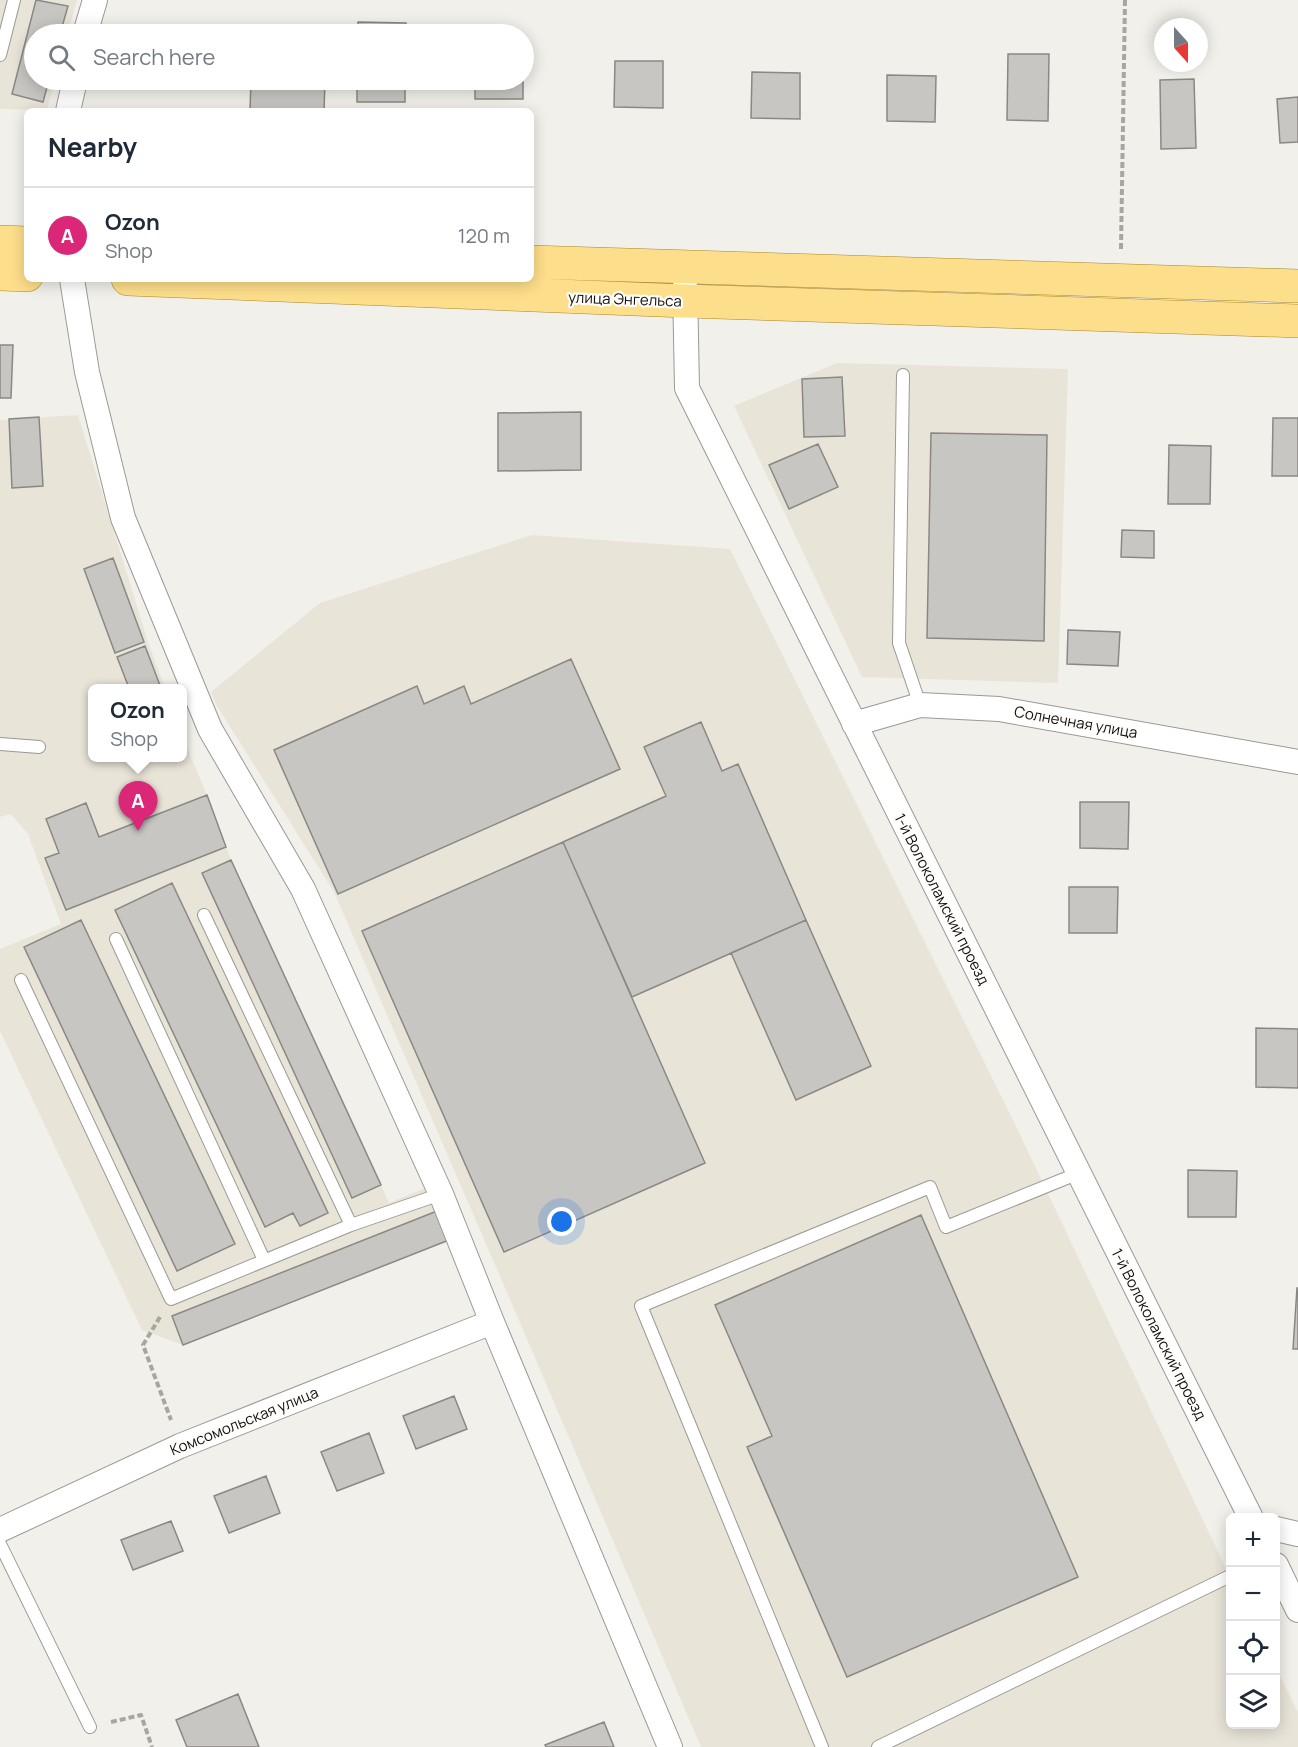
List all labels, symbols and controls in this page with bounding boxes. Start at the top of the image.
north arrow [1154,18,1208,72]
search box [24,24,534,90]
icon: search [45,41,78,74]
text: Search here [93,42,215,72]
text: Nearby [48,129,137,165]
text: Ozon [105,207,160,237]
text: A [61,222,74,249]
text: 120 m [458,222,510,249]
text: Shop [105,237,153,264]
street label: улица Энгельса [568,287,682,311]
popup [88,684,187,762]
text: Ozon [110,695,165,725]
street label: Солнечная улица [1013,701,1139,743]
text: Shop [110,725,158,752]
pin: A [118,782,158,831]
street label: 1-й Волоколамский проезд [890,810,994,988]
your location [547,1207,576,1236]
street label: 1-й Волоколамский проезд [1107,1245,1211,1423]
street label: Комсомольская улица [167,1382,321,1460]
map controls [1226,1513,1280,1729]
button: + [1226,1513,1280,1567]
button: − [1226,1567,1280,1621]
button: locate [1226,1621,1280,1675]
button: layers [1226,1675,1280,1729]

